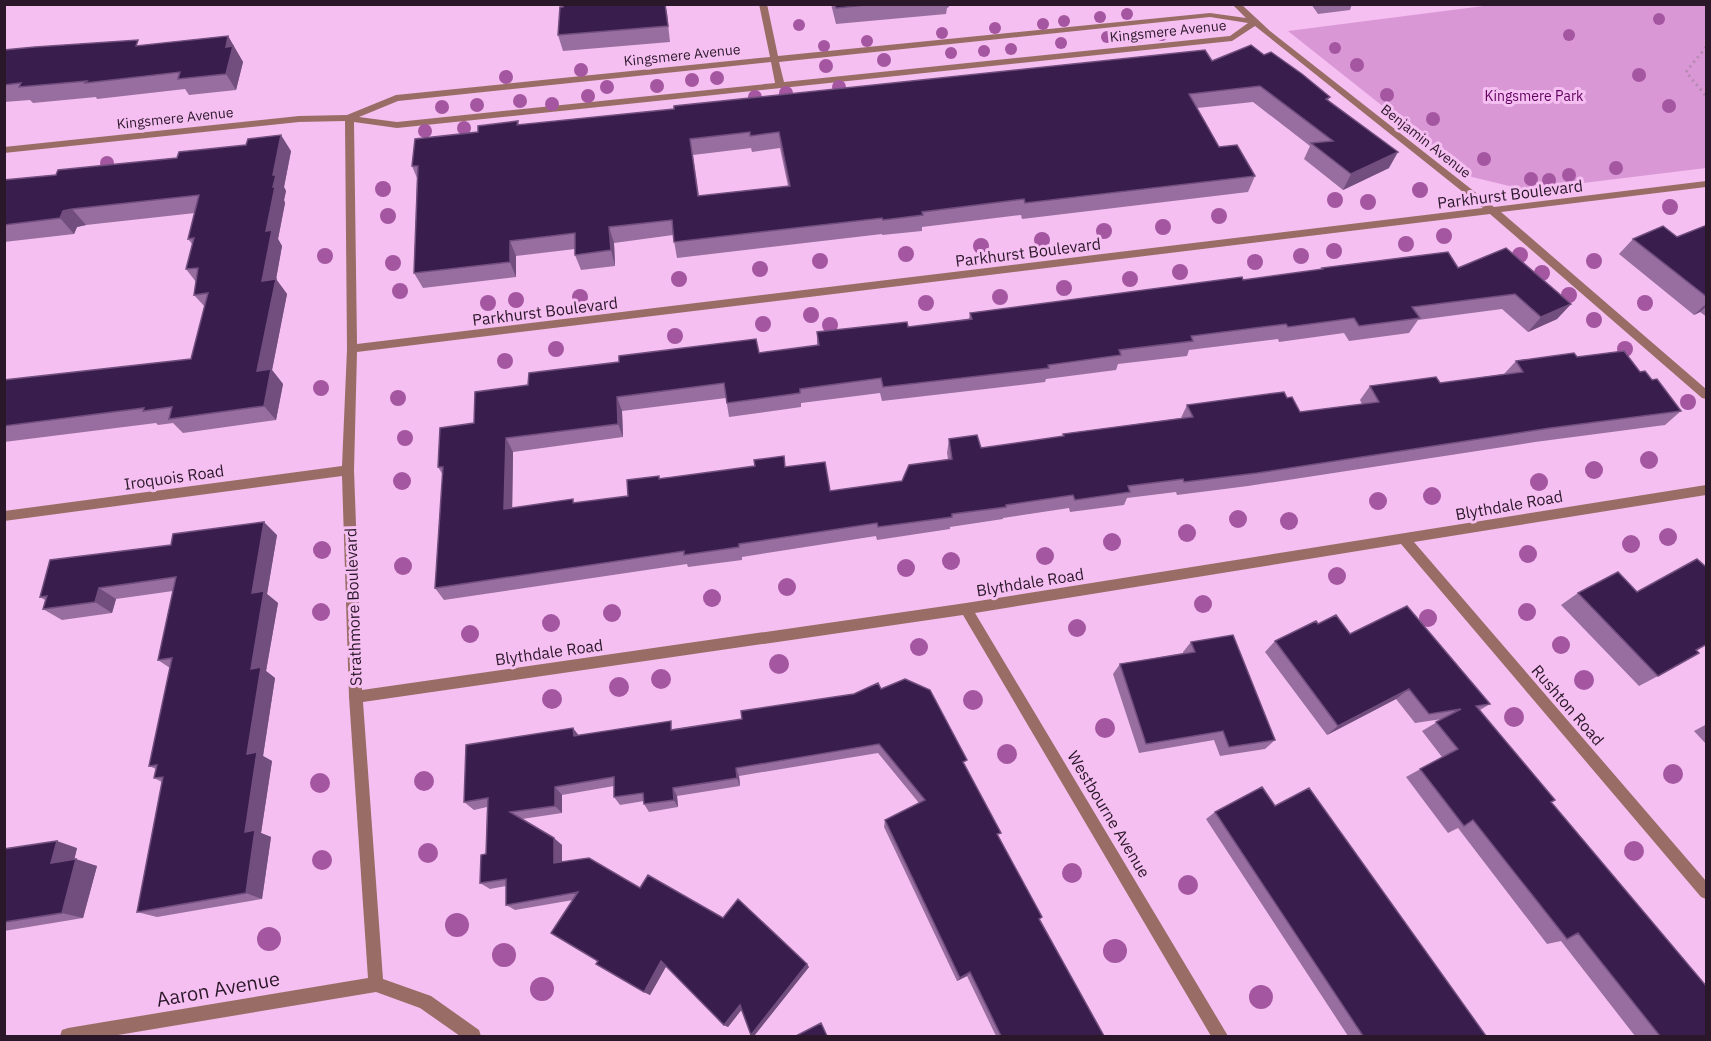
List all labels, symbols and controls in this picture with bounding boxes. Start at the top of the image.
street label: Kingsmere Avenue [1109,16,1228,46]
street label: Kingsmere Avenue [623,40,742,70]
park label: Kingsmere Park [1485,87,1584,105]
street label: Benjamin Avenue [1377,100,1475,182]
street label: Kingsmere Avenue [116,103,235,133]
street label: Parkhurst Boulevard [1436,175,1584,213]
street label: Parkhurst Boulevard [954,233,1102,271]
street label: Parkhurst Boulevard [471,292,619,330]
street label: Iroquois Road [123,460,225,494]
street label: Blythdale Road [1454,486,1564,524]
street label: Strathmore Boulevard [340,528,366,686]
street label: Blythdale Road [975,564,1085,600]
street label: Blythdale Road [494,635,604,669]
street label: Rushton Road [1528,661,1608,749]
street label: Westbourne Avenue [1063,747,1155,881]
street label: Aaron Avenue [154,964,282,1013]

